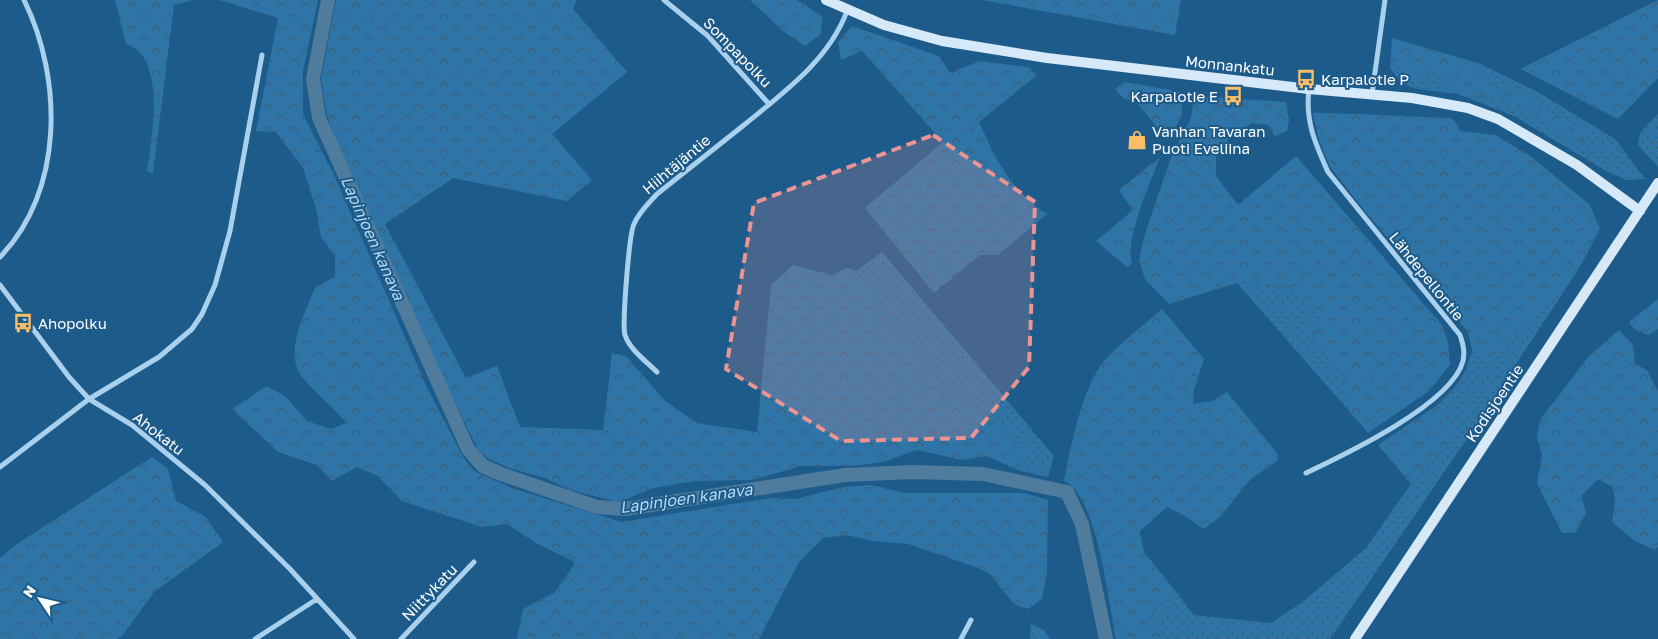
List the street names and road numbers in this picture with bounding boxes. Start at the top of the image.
street label: Sompapolku [700,13,776,91]
street label: Monnankatu [1184,51,1276,79]
street label: Hiihtäjäntie [638,130,714,198]
street label: Lähdepellontie [1386,228,1468,324]
street label: Kodisjoentie [1461,361,1527,445]
street label: Ahokatu [130,407,188,459]
street label: Niittykatu [398,560,460,624]

